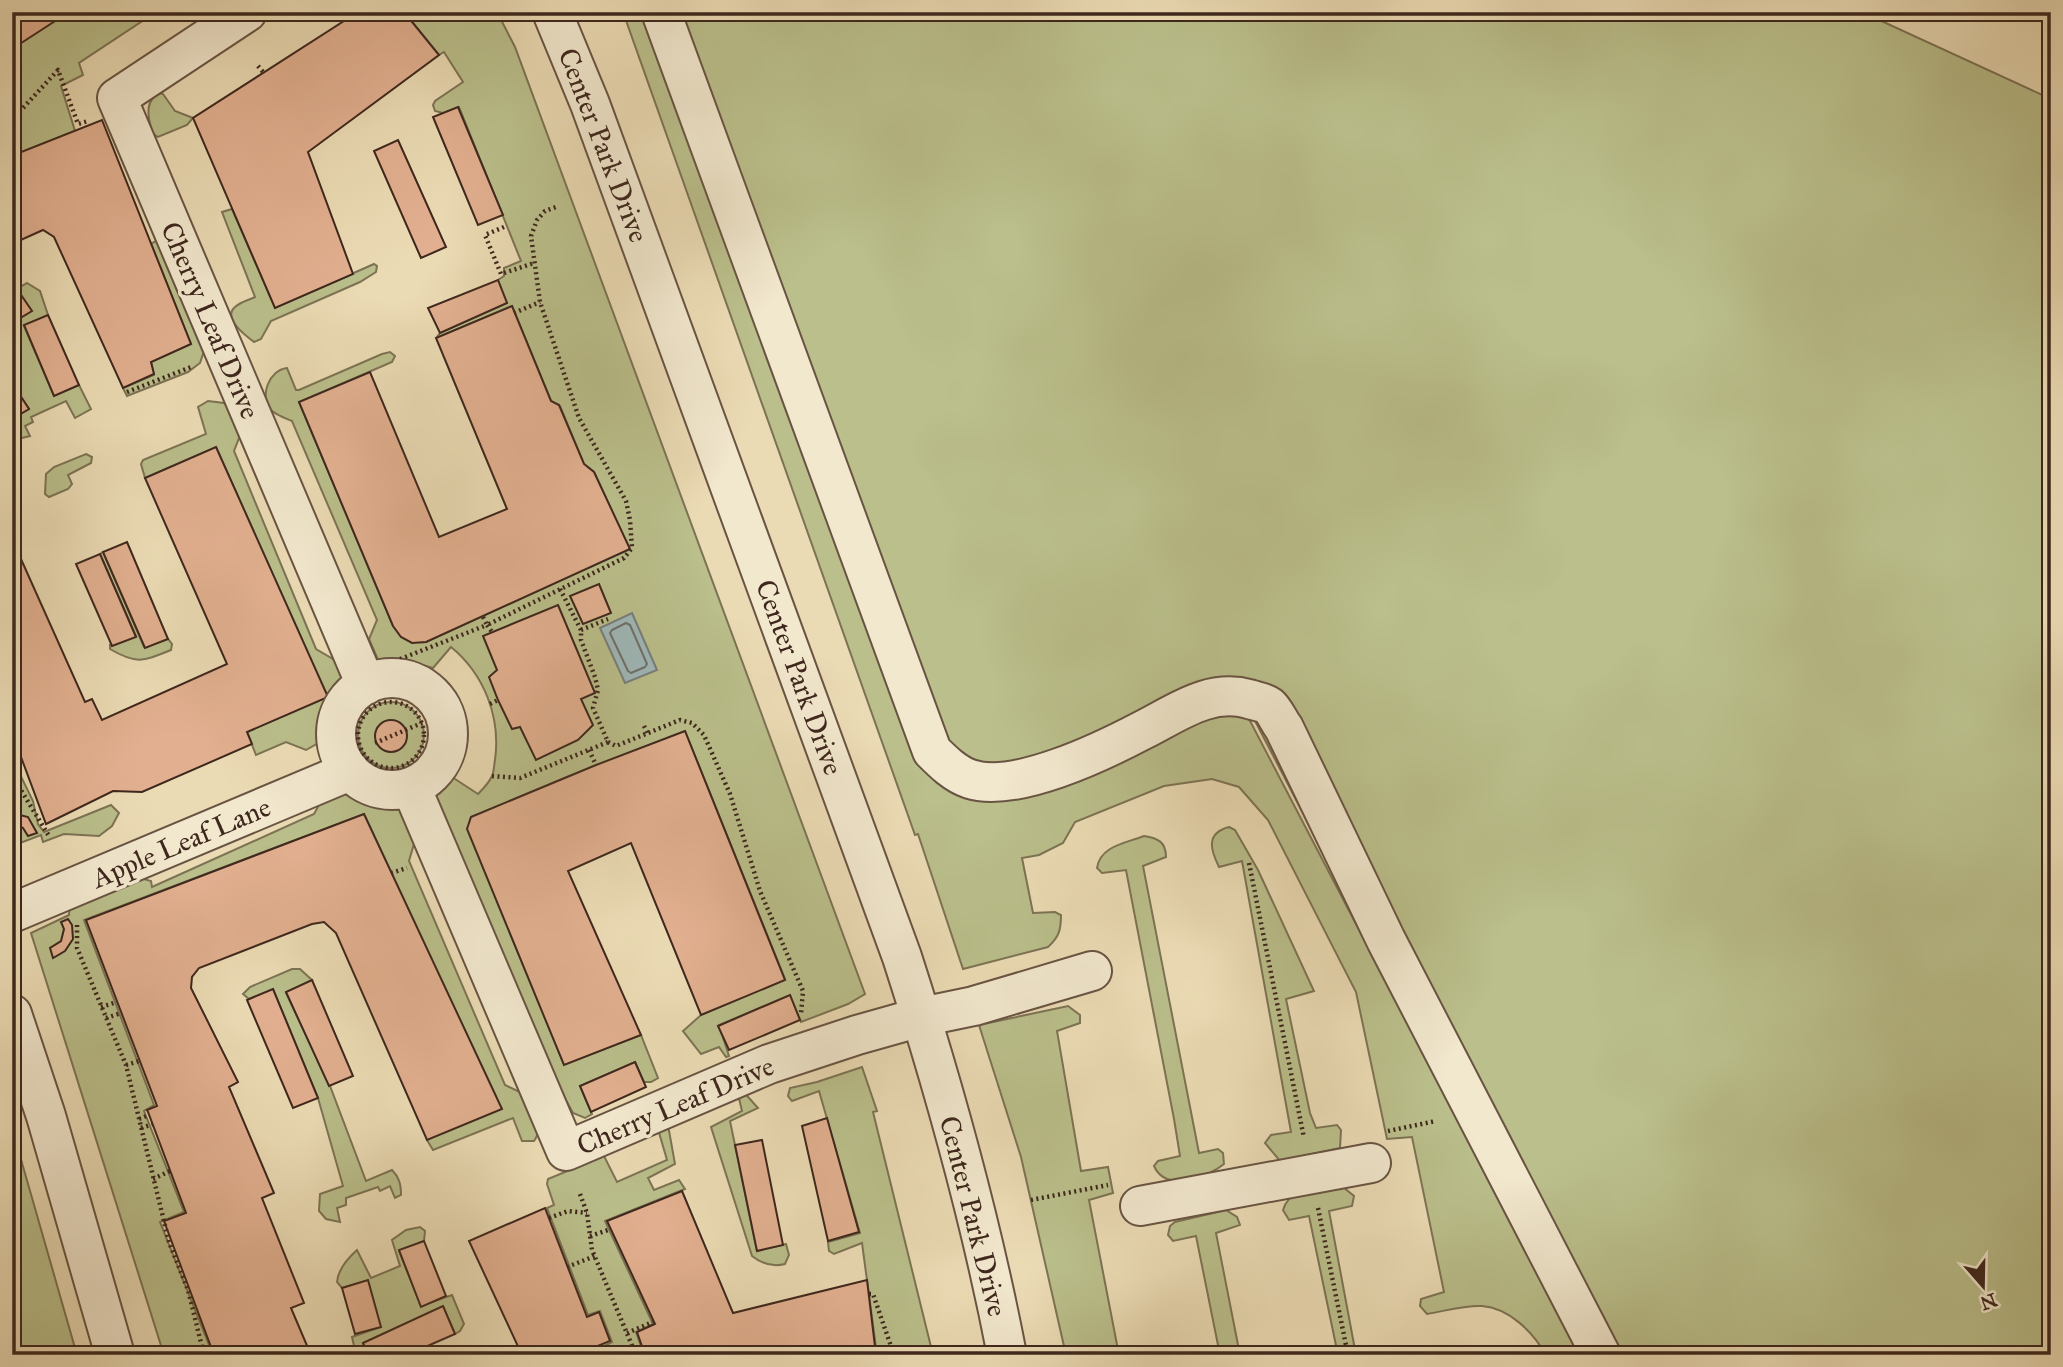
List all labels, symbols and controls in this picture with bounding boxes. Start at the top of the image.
street label: Center Park Drive [550,43,657,247]
street label: Cherry Leaf Drive [153,216,268,424]
street label: Center Park Drive [748,575,851,780]
street label: Apple Leaf Lane [86,789,276,896]
street label: Cherry Leaf Drive [571,1048,779,1163]
street label: Center Park Drive [932,1112,1015,1320]
north arrow [1948,1252,2018,1322]
text: N [1977,1288,2000,1315]

